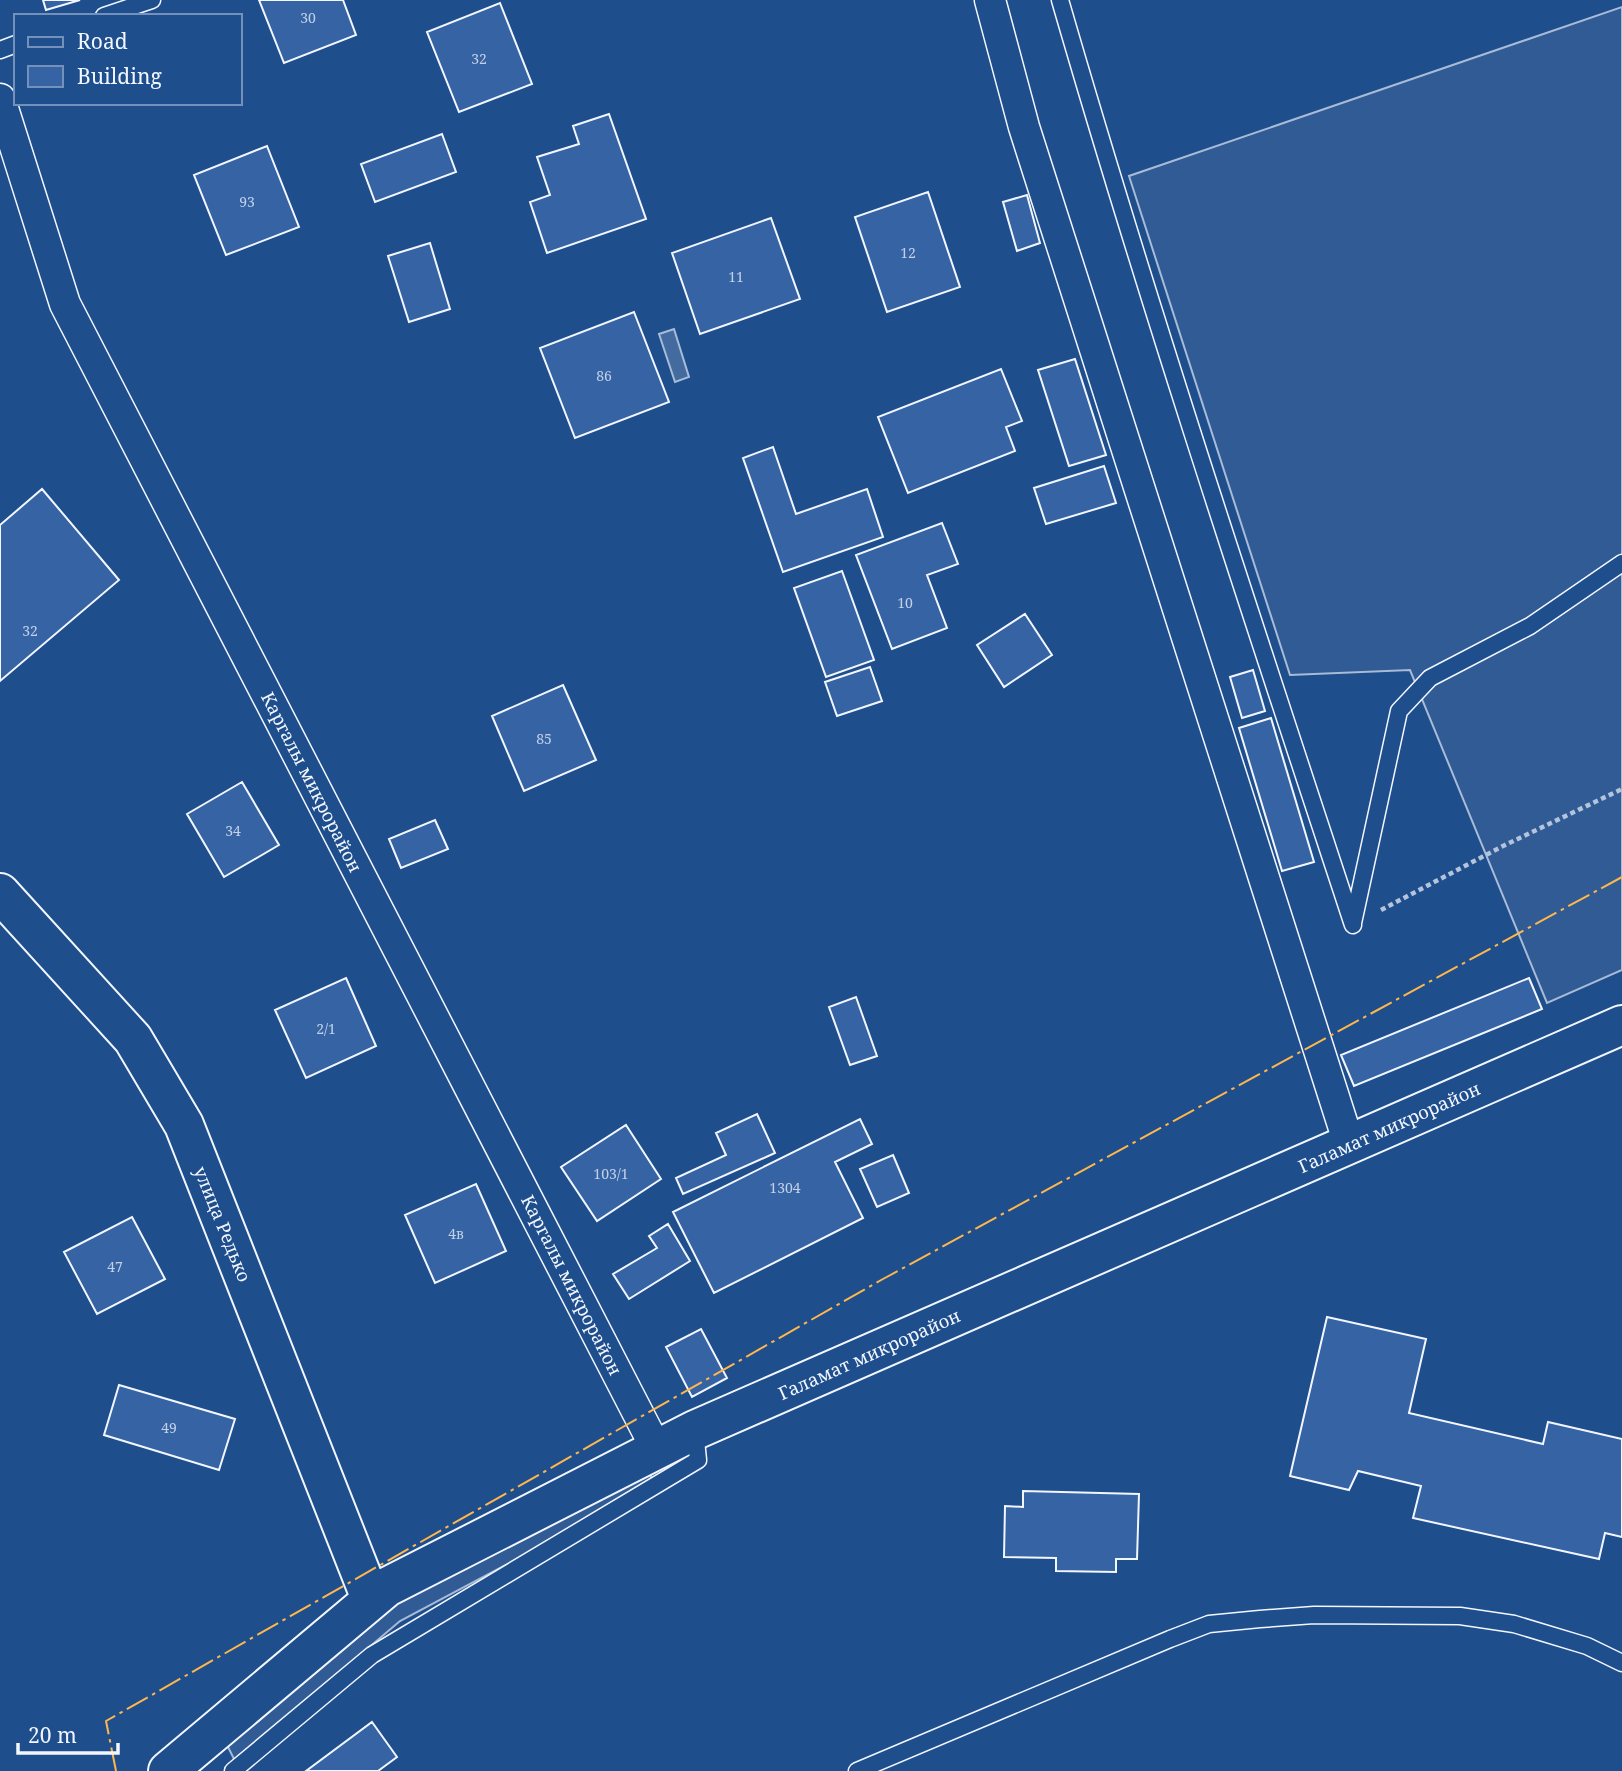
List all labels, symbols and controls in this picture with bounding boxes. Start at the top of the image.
house number: 30 [300,8,316,27]
legend [14,14,242,105]
text: Road [77,27,128,55]
house number: 32 [471,49,487,68]
text: Building [77,62,162,90]
house number: 93 [239,192,255,211]
house number: 12 [900,243,916,262]
house number: 11 [728,267,744,286]
house number: 86 [596,366,612,385]
house number: 10 [897,593,913,612]
house number: 32 [22,621,38,640]
street label: Каргалы микрорайон [256,688,368,876]
house number: 85 [536,729,552,748]
house number: 34 [225,821,241,840]
house number: 2/1 [316,1019,336,1038]
street label: Галамат микрорайон [1294,1076,1484,1178]
street label: улица Редько [189,1163,257,1285]
house number: 103/1 [593,1164,629,1183]
house number: 1304 [769,1178,801,1197]
street label: Каргалы микрорайон [516,1191,628,1379]
house number: 4в [448,1224,464,1243]
house number: 47 [107,1257,123,1276]
street label: Галамат микрорайон [774,1303,964,1405]
house number: 49 [161,1418,177,1437]
scale bar [18,1712,117,1756]
text: 20 m [28,1721,77,1749]

